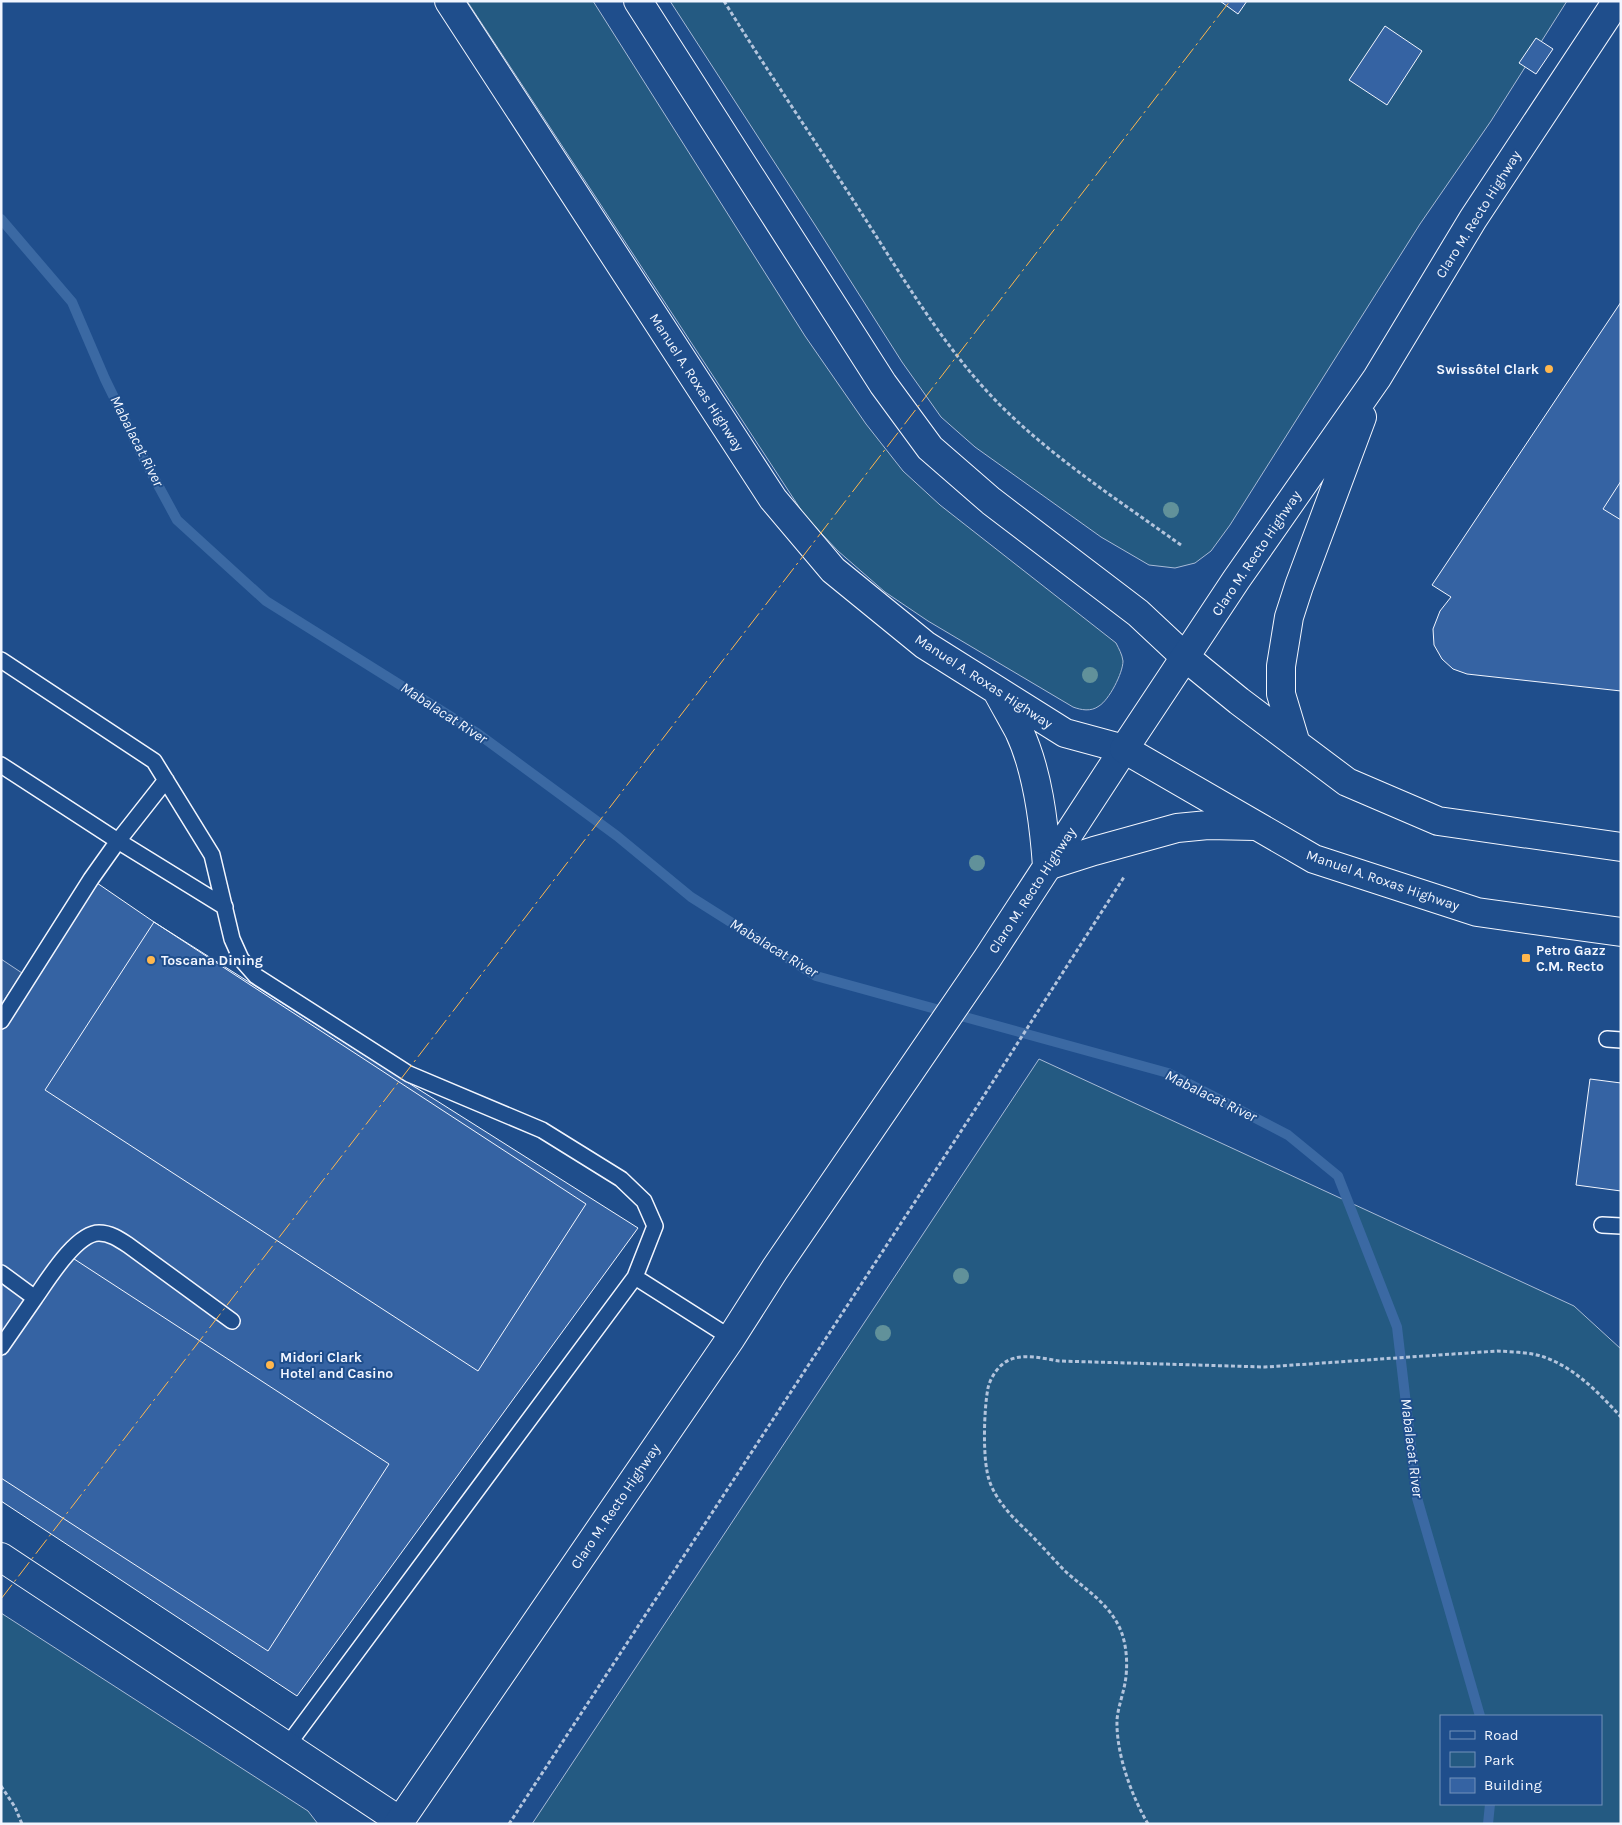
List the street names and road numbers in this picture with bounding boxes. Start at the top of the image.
street label: Claro M. Recto Highway [1432,147,1525,281]
street label: Manuel A. Roxas Highway [646,310,748,455]
street label: Claro M. Recto Highway [1208,487,1305,619]
street label: Manuel A. Roxas Highway [912,630,1056,733]
street label: Claro M. Recto Highway [985,823,1080,957]
street label: Manuel A. Roxas Highway [1304,846,1462,915]
street label: Claro M. Recto Highway [567,1440,664,1572]

